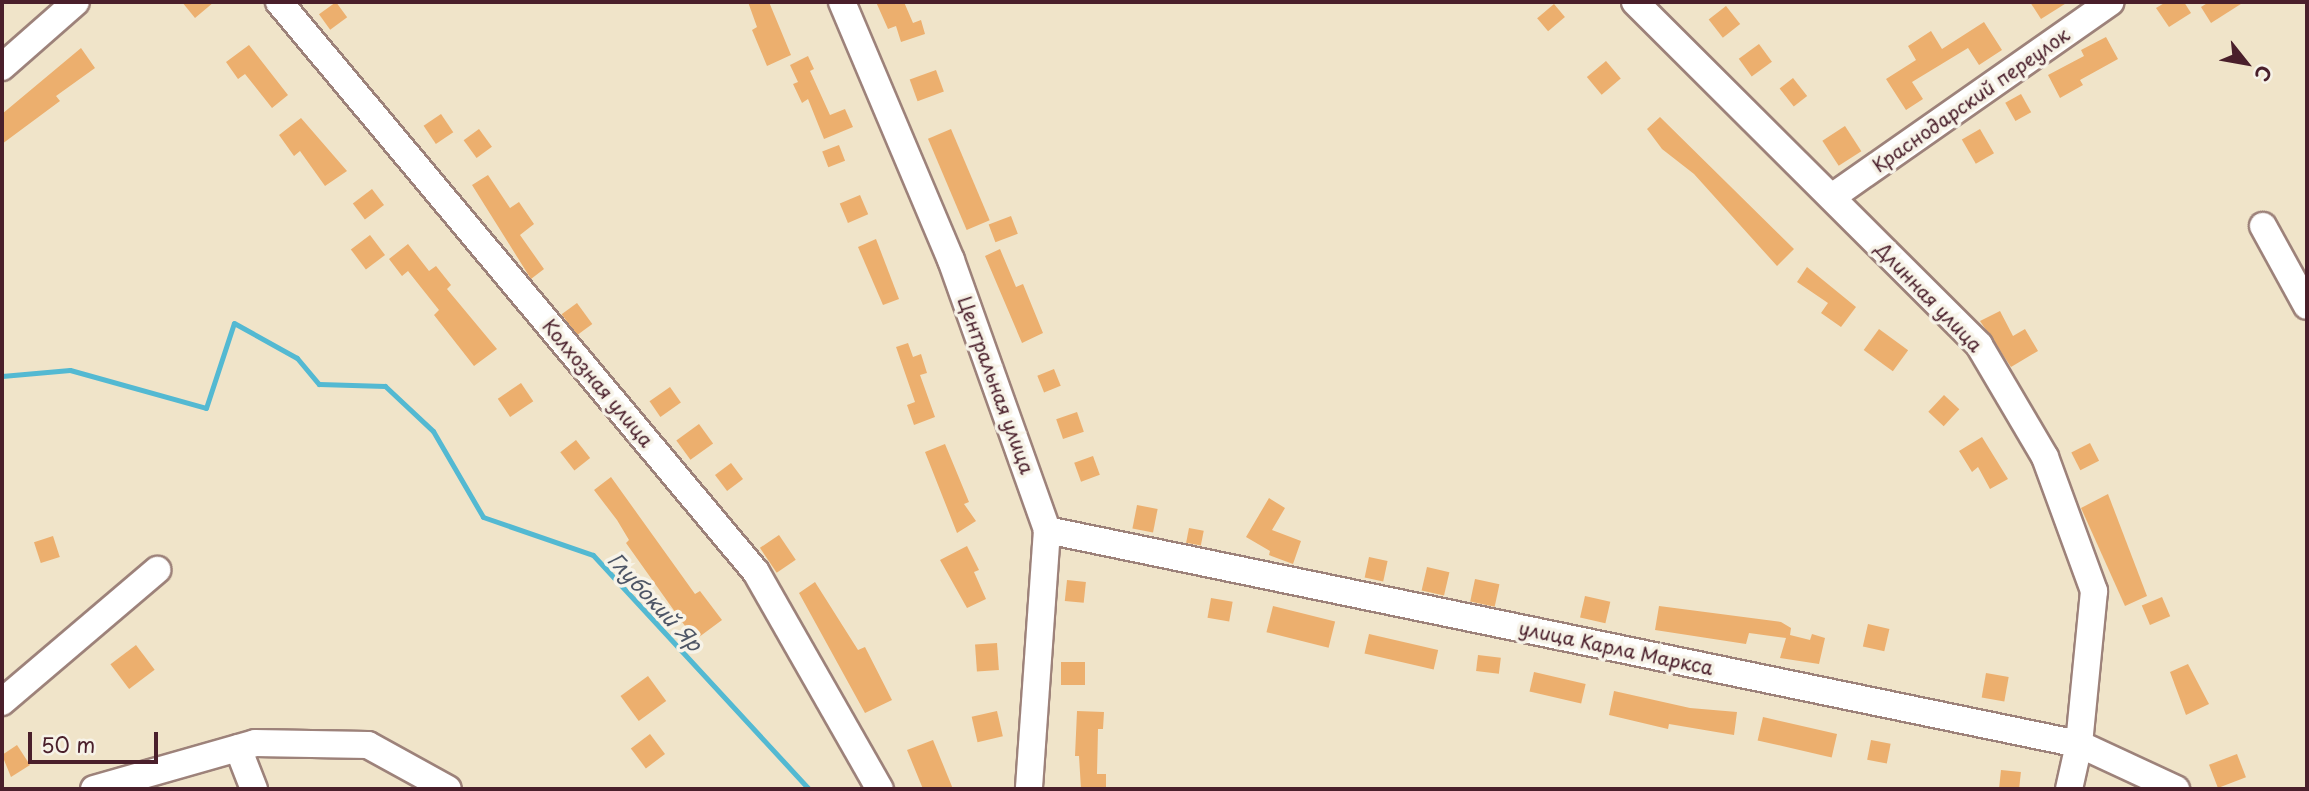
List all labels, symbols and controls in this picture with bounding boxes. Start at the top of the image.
street label: Краснодарский переулок [1868,23,2074,177]
north arrow [2211,28,2281,98]
text: С [2248,60,2280,87]
street label: Длинная улица [1871,237,1987,357]
street label: Центральная улица [953,293,1039,477]
street label: Колхозная улица [538,314,658,452]
water label: Глубокий Яр [604,546,708,656]
street label: улица Карла Маркса [1516,616,1716,680]
scale bar [32,718,161,762]
text: 50 m [41,728,95,760]

